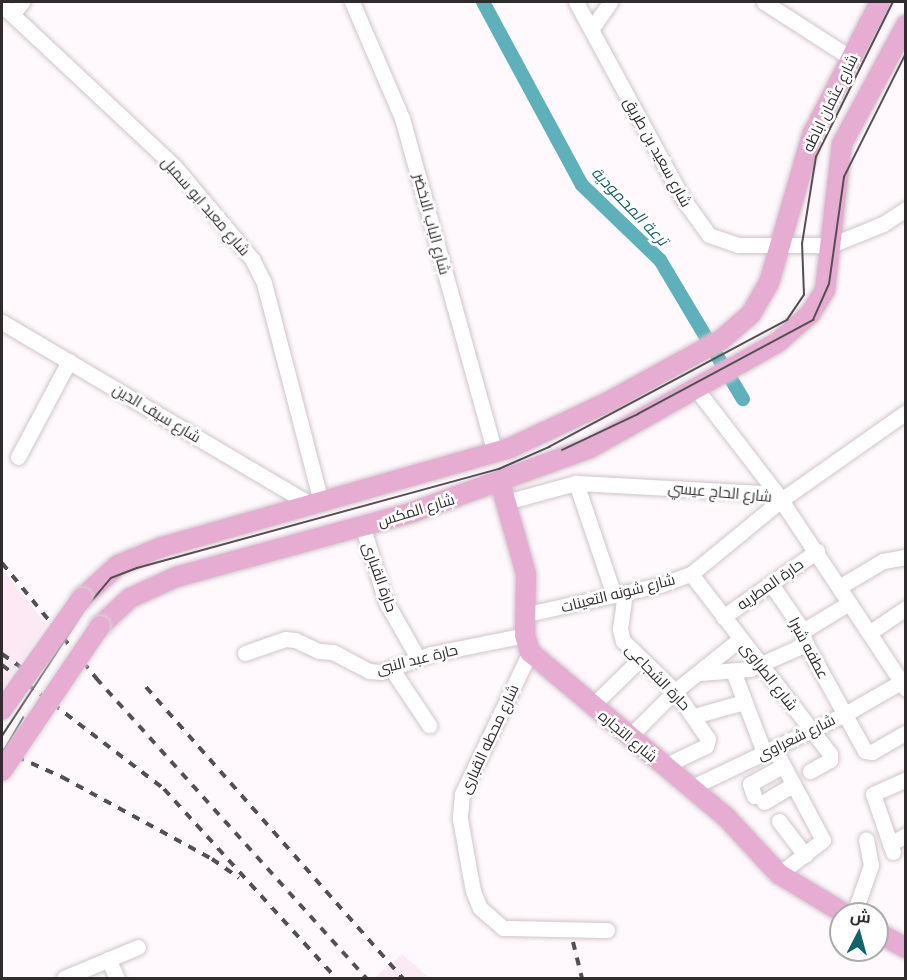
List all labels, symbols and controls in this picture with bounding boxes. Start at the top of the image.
street label: شارع عثمان اباظه [799,51,861,155]
street label: شارع سعيد بن طريق [620,94,696,210]
street label: شارع معبد ابو سمبل [158,153,254,259]
water label: ترعة المحمودية [588,163,672,249]
street label: شارع الباب الاخضر [410,172,454,276]
street label: شارع سيف الدين [110,380,204,446]
street label: شارع الحاج عيسي [667,478,773,506]
street label: شارع المكس [375,490,457,530]
street label: حارة القبارى [359,540,401,614]
street label: حارة المطريه [733,555,807,613]
street label: شارع شونه التعينات [559,570,677,616]
street label: عطفه شبرا [785,614,833,682]
street label: شارع الطراوى [737,638,801,714]
street label: حارة عبد النبى [375,640,459,678]
street label: حارة الشجاعى [622,640,694,714]
street label: شارع محطه القبارى [456,681,522,797]
street label: شارع التجاره [595,706,661,766]
street label: شارع شعراوى [754,710,838,764]
north arrow [829,902,889,962]
text: ش [849,905,872,927]

